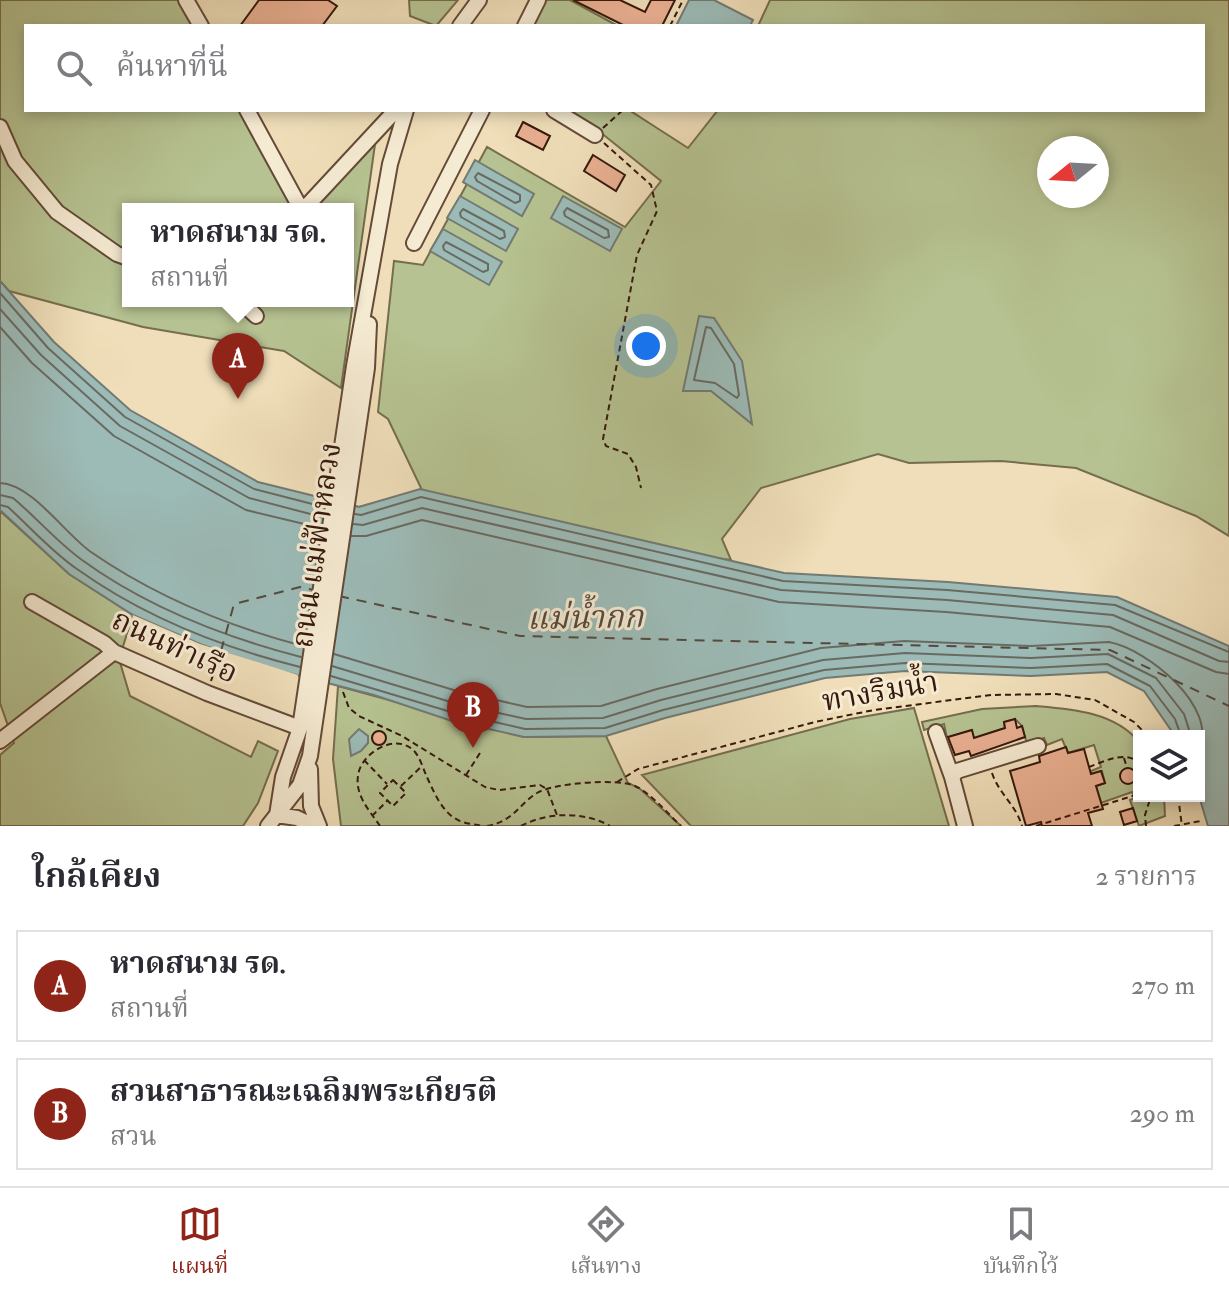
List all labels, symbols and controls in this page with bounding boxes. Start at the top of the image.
search box [24,24,1205,112]
icon: search [52,46,96,90]
text: ค้นหาที่นี่ [116,48,228,85]
north arrow [1037,136,1109,208]
popup [122,203,354,307]
text: หาดสนาม รด. [150,214,326,251]
text: สถานที่ [150,262,229,294]
your location [626,326,666,366]
pin: A [212,333,264,399]
street label: ถนน แม่ฟ้าหลวง [284,440,349,650]
water label: แม่น้ำกก [526,593,645,639]
street label: ถนนท่าเรือ [106,601,244,692]
street label: ทางริมน้ำ [818,659,941,720]
pin: B [447,682,499,748]
map controls [1133,730,1205,802]
button: layers [1133,730,1205,802]
text: ใกล้เคียง [32,855,161,898]
text: 2 รายการ [1096,861,1197,893]
text: หาดสนาม รด. [110,945,286,982]
text: A [52,970,68,1002]
text: 270 m [1131,970,1195,1002]
text: สถานที่ [110,993,189,1025]
text: สวนสาธารณะเฉลิมพระเกียรติ [110,1073,497,1110]
text: B [51,1098,69,1130]
text: 290 m [1130,1098,1195,1130]
text: สวน [110,1121,157,1153]
tab: แผนที่ [171,1202,228,1285]
tab: เส้นทาง [570,1202,642,1285]
tab: บันทึกไว้ [983,1202,1058,1285]

